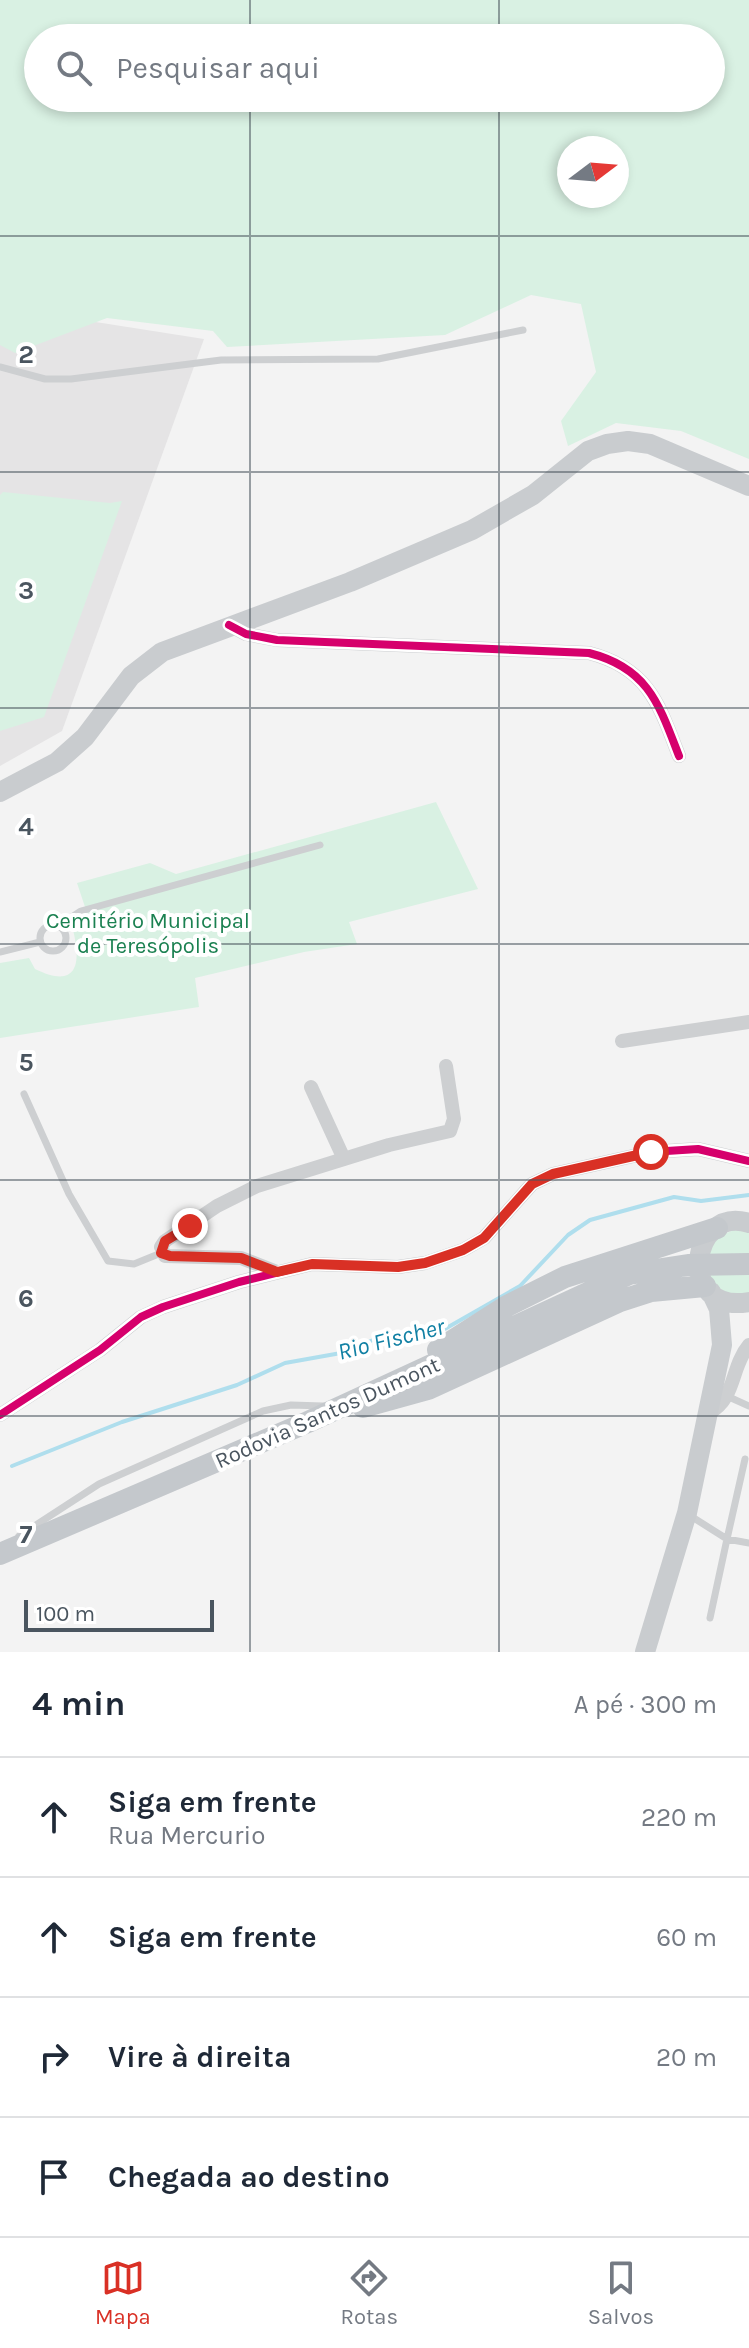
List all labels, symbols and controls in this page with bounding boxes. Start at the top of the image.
search box [24,24,725,112]
icon: search [52,46,96,90]
text: Pesquisar aqui [116,50,320,86]
north arrow [557,136,629,208]
text: 2 [18,339,34,370]
text: 3 [18,575,34,606]
text: 4 [18,811,34,842]
park label: Cemitério Municipal de Teresópolis [46,908,250,959]
text: 5 [18,1047,34,1078]
route start [633,1134,669,1170]
route end [172,1208,208,1244]
text: 6 [18,1283,34,1314]
water label: Rio Fischer [335,1312,448,1366]
street label: Rodovia Santos Dumont [211,1352,444,1474]
text: 7 [20,1519,33,1550]
scale bar [24,1596,214,1632]
text: 100 m [36,1601,95,1627]
text: 4 min [32,1684,125,1724]
text: A pé · 300 m [574,1689,717,1720]
text: Siga em frente [108,1784,317,1820]
icon: ahead [32,1795,76,1839]
text: 220 m [641,1802,717,1833]
text: Rua Mercurio [108,1820,265,1851]
icon: ahead [32,1915,76,1959]
text: Siga em frente [108,1919,317,1955]
text: 60 m [656,1922,717,1953]
icon: right [32,2035,76,2079]
text: Vire à direita [108,2039,291,2075]
text: 20 m [656,2042,717,2073]
icon: arrive [32,2155,76,2199]
text: Chegada ao destino [108,2159,390,2195]
tab: Mapa [95,2256,151,2330]
tab: Rotas [341,2256,398,2330]
tab: Salvos [588,2256,654,2330]

